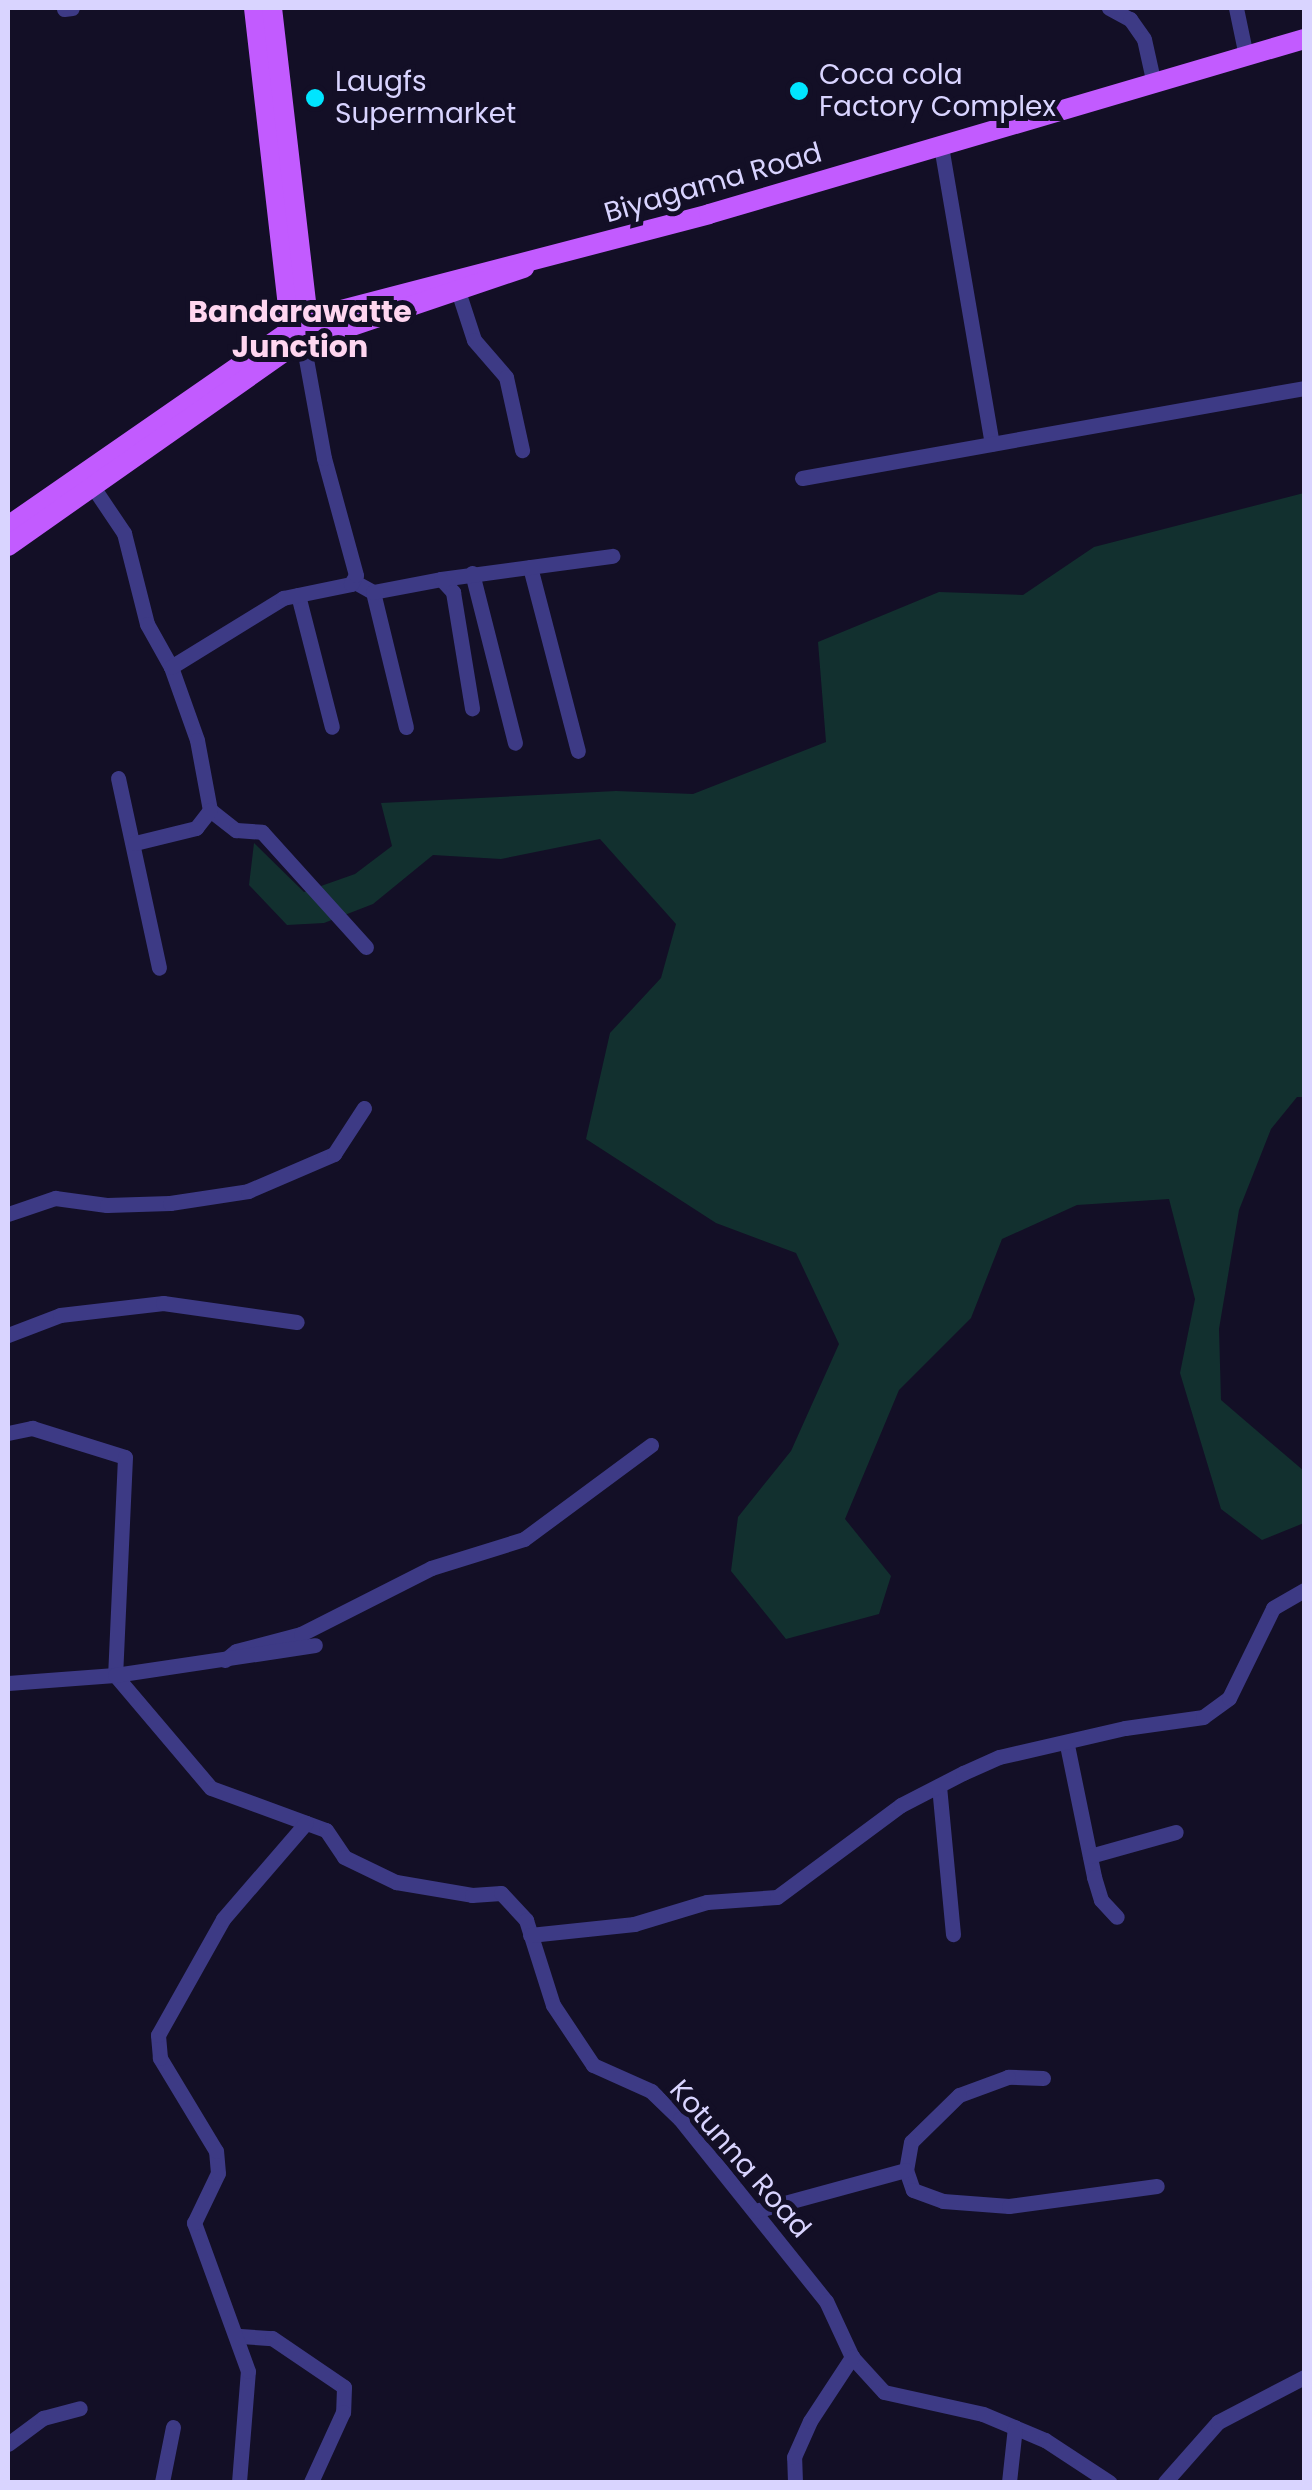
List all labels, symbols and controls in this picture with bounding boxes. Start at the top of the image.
place label: Coca cola Factory Complex [819,58,1056,124]
place label: Laugfs Supermarket [335,65,516,131]
marker: Coca cola Factory Complex [788,80,810,102]
marker: Laugfs Supermarket [304,87,326,109]
street label: Biyagama Road [600,136,826,230]
district label: Bandarawatte Junction [188,294,412,364]
street label: Kotunna Road [662,2073,818,2245]

